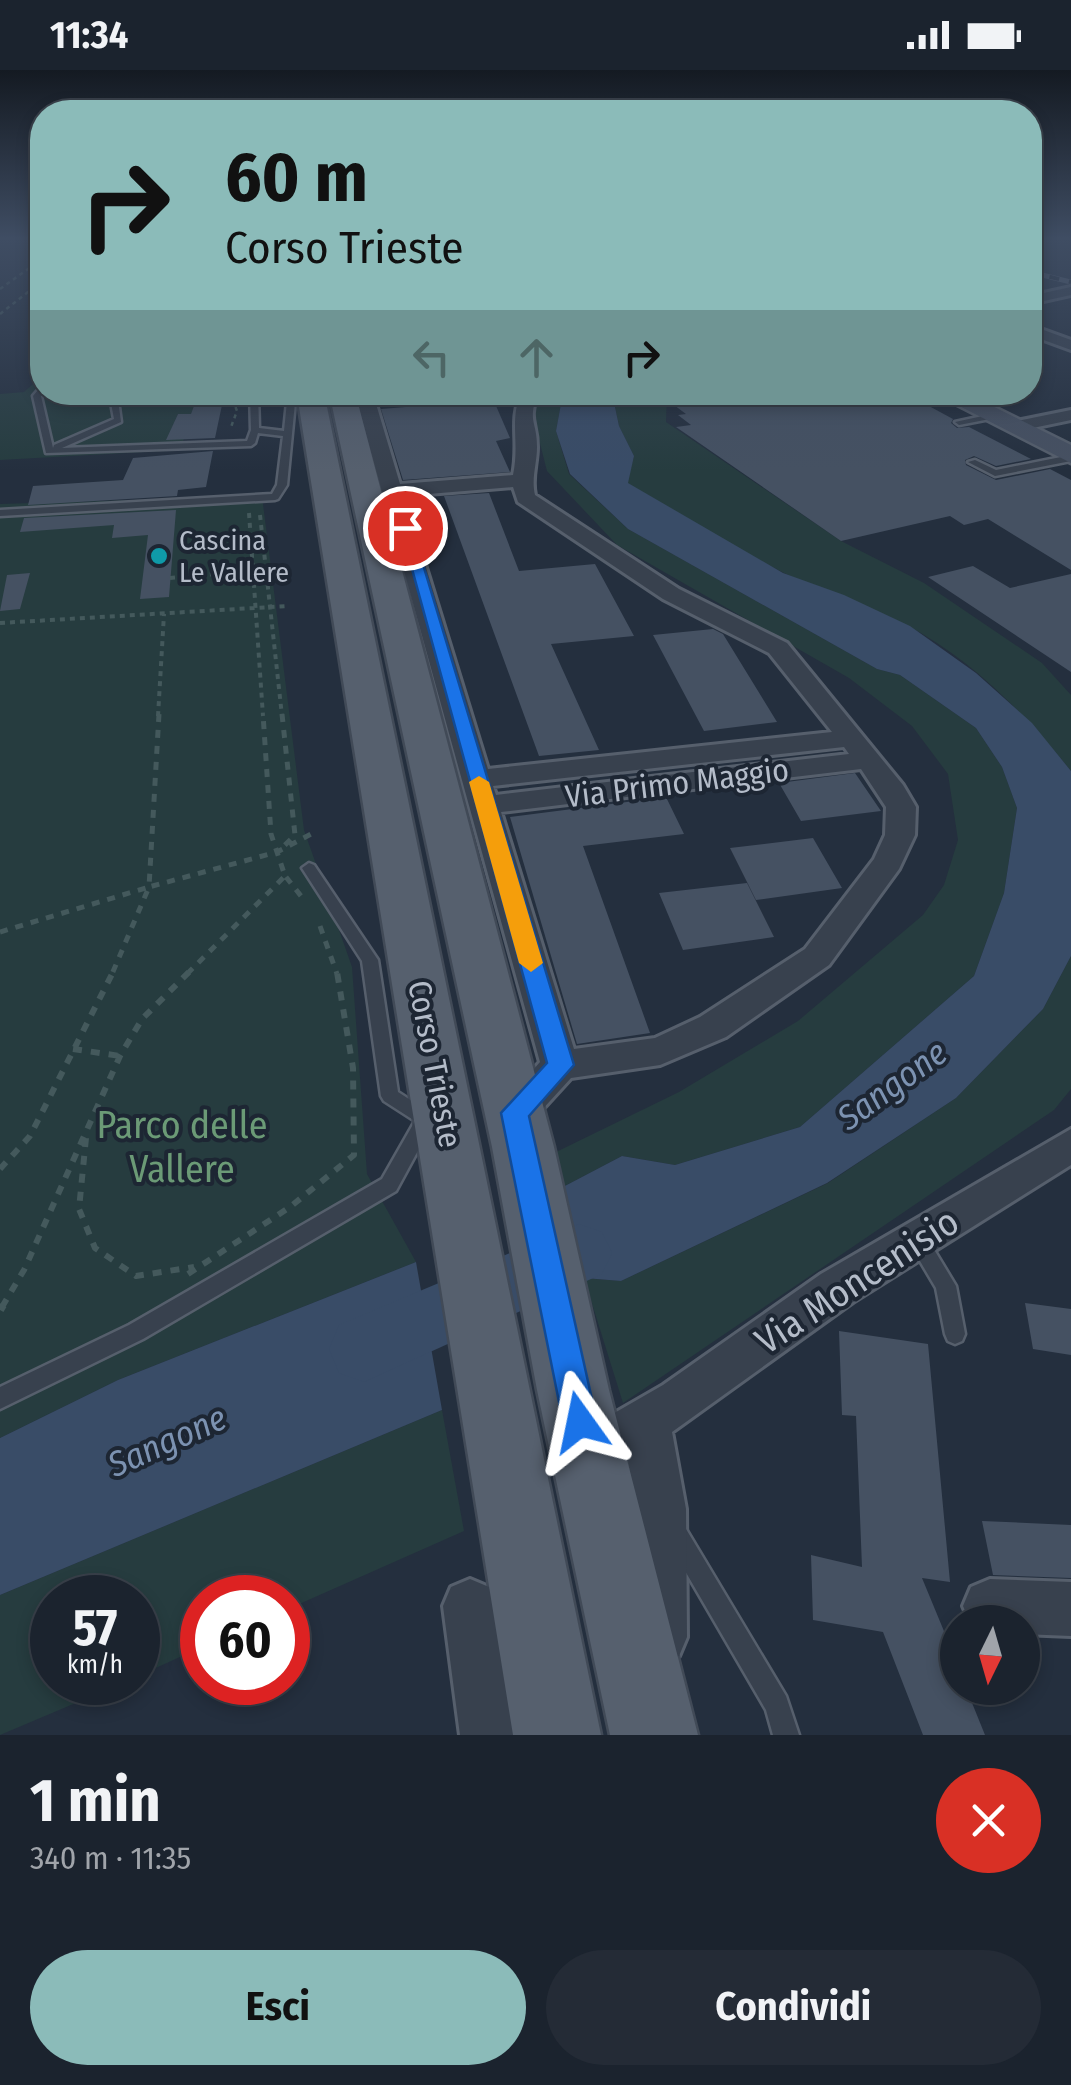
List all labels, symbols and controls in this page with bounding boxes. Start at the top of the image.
text: 11:34 [50,12,128,58]
text: 60 m [225,136,368,220]
icon: right [60,140,190,270]
text: Corso Trieste [225,221,463,275]
icon: left [404,330,459,385]
icon: ahead [509,330,564,385]
icon: right [614,330,669,385]
pin [363,486,448,571]
icon: arrive [378,501,433,556]
place label: Cascina Le Vallere [179,524,289,589]
marker: Cascina Le Vallere [148,545,170,567]
street label: Via Primo Maggio [563,750,791,816]
street label: Corso Trieste [400,977,470,1151]
water label: Sangone [828,1031,955,1139]
park label: Parco delle Vallere [97,1102,267,1192]
street label: Via Moncenisio [747,1198,967,1364]
position arrow [528,1370,632,1474]
water label: Sangone [100,1396,233,1486]
speed limit sign: 60 [180,1575,310,1705]
text: 57 [73,1598,117,1658]
north arrow [940,1605,1040,1705]
map controls [940,1605,1040,1705]
text: km/h [67,1650,123,1680]
text: 1 min [30,1765,161,1837]
button: close [936,1768,1041,1873]
text: 340 m · 11:35 [30,1839,191,1877]
button: Esci [30,1950,526,2065]
button: Condividi [546,1950,1041,2065]

